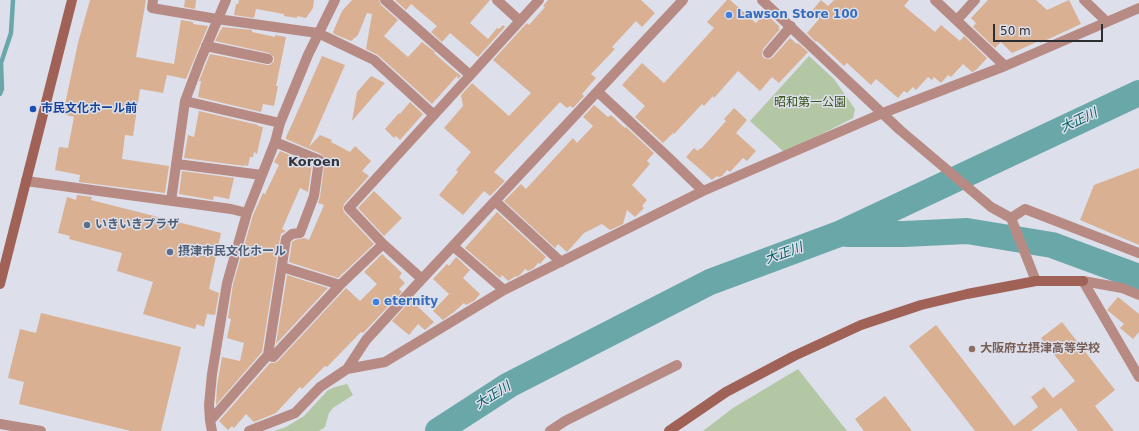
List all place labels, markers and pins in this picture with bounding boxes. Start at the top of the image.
place label: Lawson Store 100 [737,8,858,22]
marker: Lawson Store 100 [724,10,734,20]
place label: 市民文化ホール前 [41,102,137,116]
marker: 市民文化ホール前 [28,104,38,114]
place label: いきいきプラザ [95,218,179,232]
marker: いきいきプラザ [82,220,92,230]
place label: 摂津市民文化ホール [178,245,286,259]
marker: 摂津市民文化ホール [165,247,175,257]
place label: eternity [384,295,438,309]
marker: eternity [371,297,381,307]
place label: 大阪府立摂津高等学校 [980,342,1100,356]
marker: 大阪府立摂津高等学校 [967,344,977,354]

